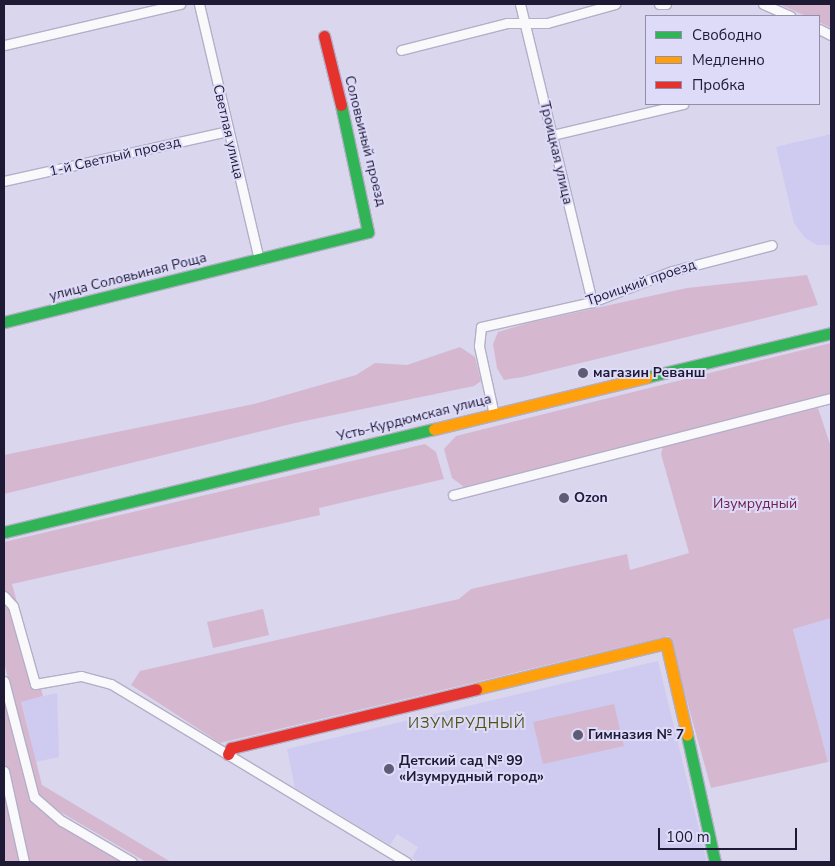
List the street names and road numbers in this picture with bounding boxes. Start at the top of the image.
street label: Соловьиный проезд [341,74,389,208]
street label: Светлая улица [209,83,247,181]
street label: Троицкая улица [536,100,576,206]
street label: 1-й Светлый проезд [48,134,182,180]
street label: улица Соловьиная Роща [48,249,208,305]
street label: Троицкий проезд [584,256,698,310]
street label: Усть-Курдюмская улица [335,391,493,445]

